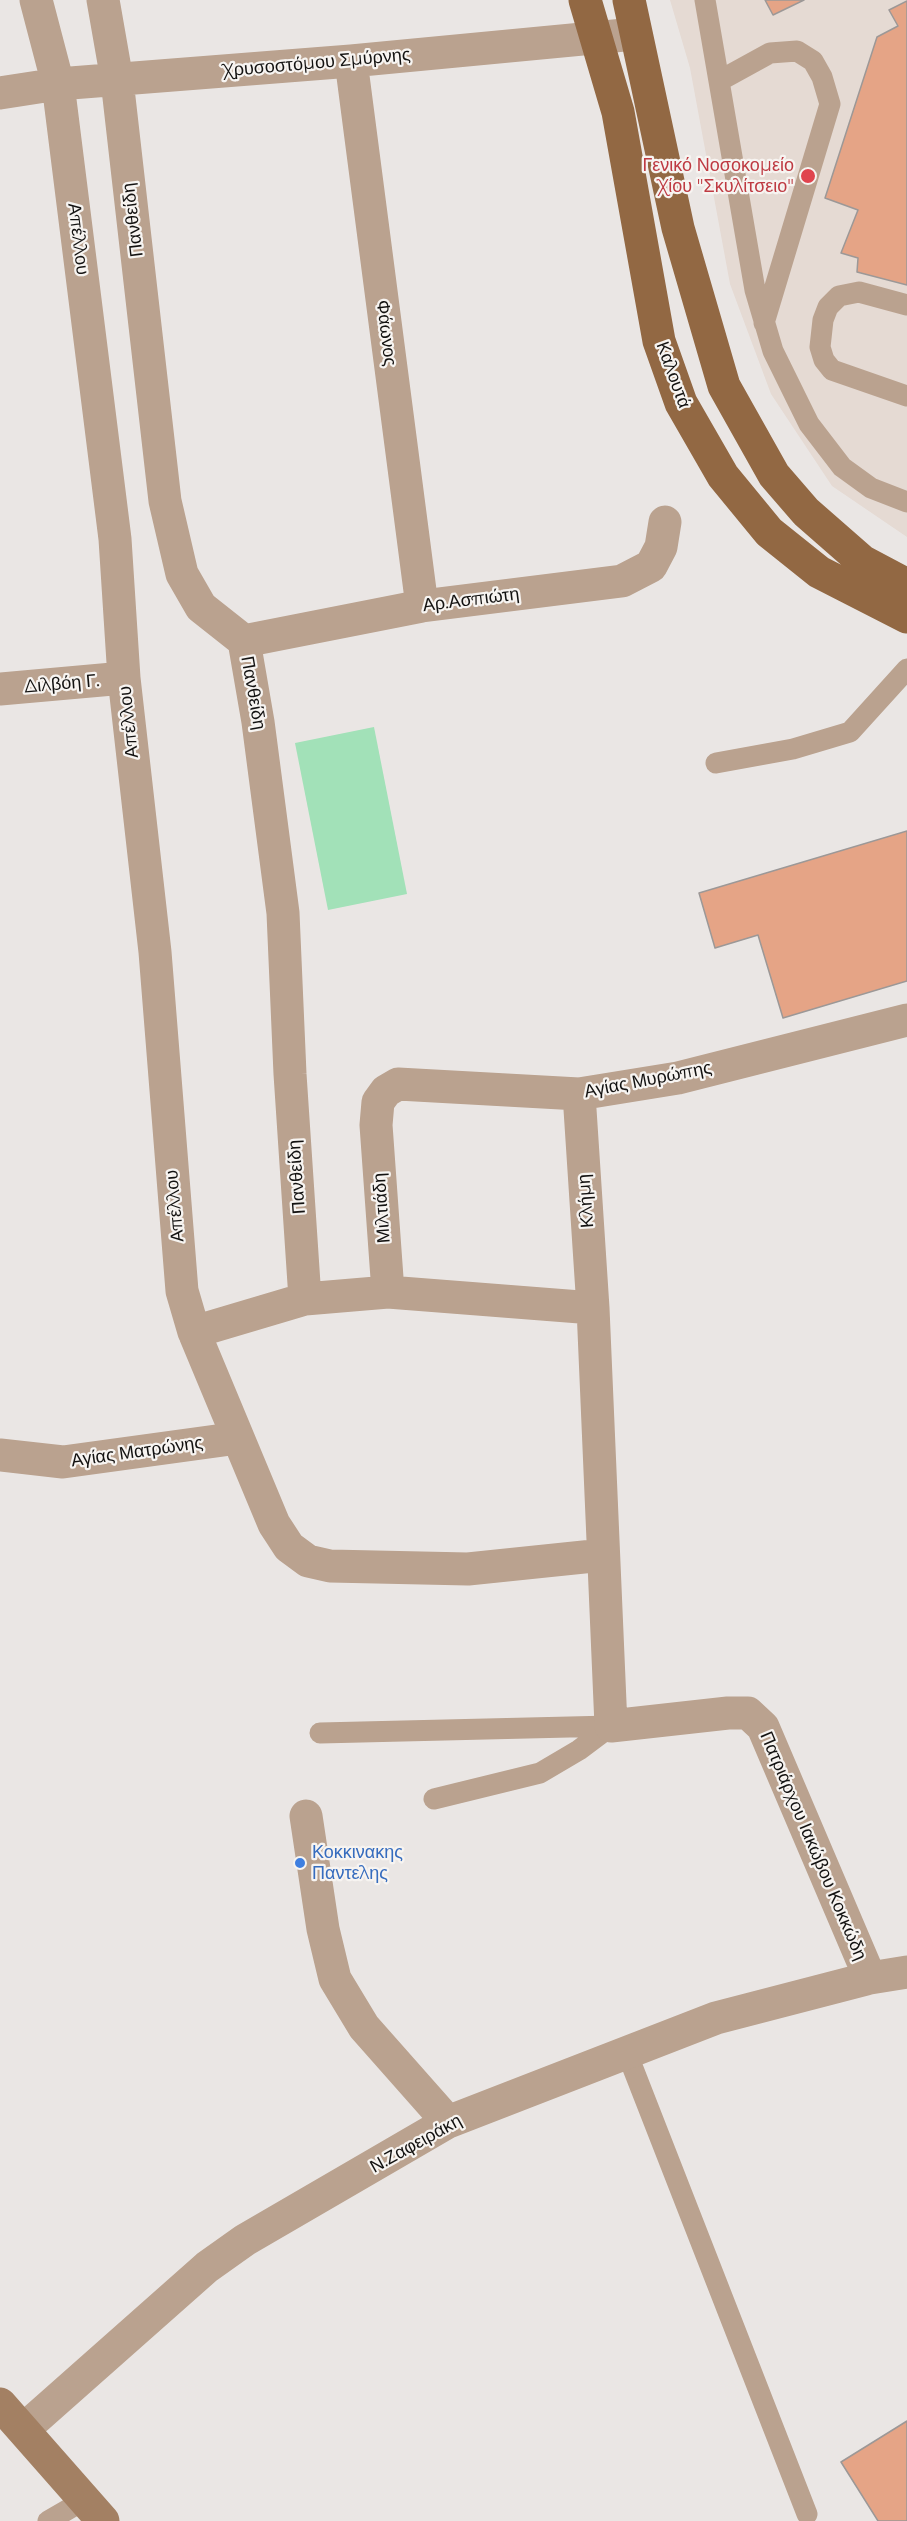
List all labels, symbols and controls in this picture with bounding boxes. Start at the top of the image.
street label: Χρυσοστόμου Σμύρνης [223,44,411,82]
place label: Γενικό Νοσοκομείο Χίου "Σκυλίτσειο" [642,155,794,198]
marker: Γενικό Νοσοκομείο Χίου "Σκυλίτσειο" [799,167,817,185]
street label: Πανθείδη [118,182,148,258]
street label: Απέλλου [63,202,93,276]
street label: Φάωνος [371,299,401,367]
street label: Καλουτά [651,339,695,411]
street label: Αρ.Ασπιώτη [422,583,520,617]
street label: Πανθείδη [236,654,270,732]
street label: Διλβόη Γ. [23,670,101,698]
street label: Απέλλου [114,685,144,759]
street label: Αγίας Μυρώπης [582,1057,714,1103]
street label: Πανθείδη [284,1139,310,1215]
street label: Απέλλου [161,1169,189,1243]
street label: Μιλτιάδη [369,1172,395,1244]
street label: Κλήμη [573,1173,599,1229]
street label: Αγίας Ματρώνης [70,1432,204,1472]
street label: Πατριάρχου Ιακώβου Κοκκώδη [755,1728,871,1964]
place label: Κοκκινακης Παντελης [312,1842,403,1884]
marker: Κοκκινακης Παντελης [293,1856,307,1870]
street label: Ν.Ζαφειράκη [366,2110,466,2178]

